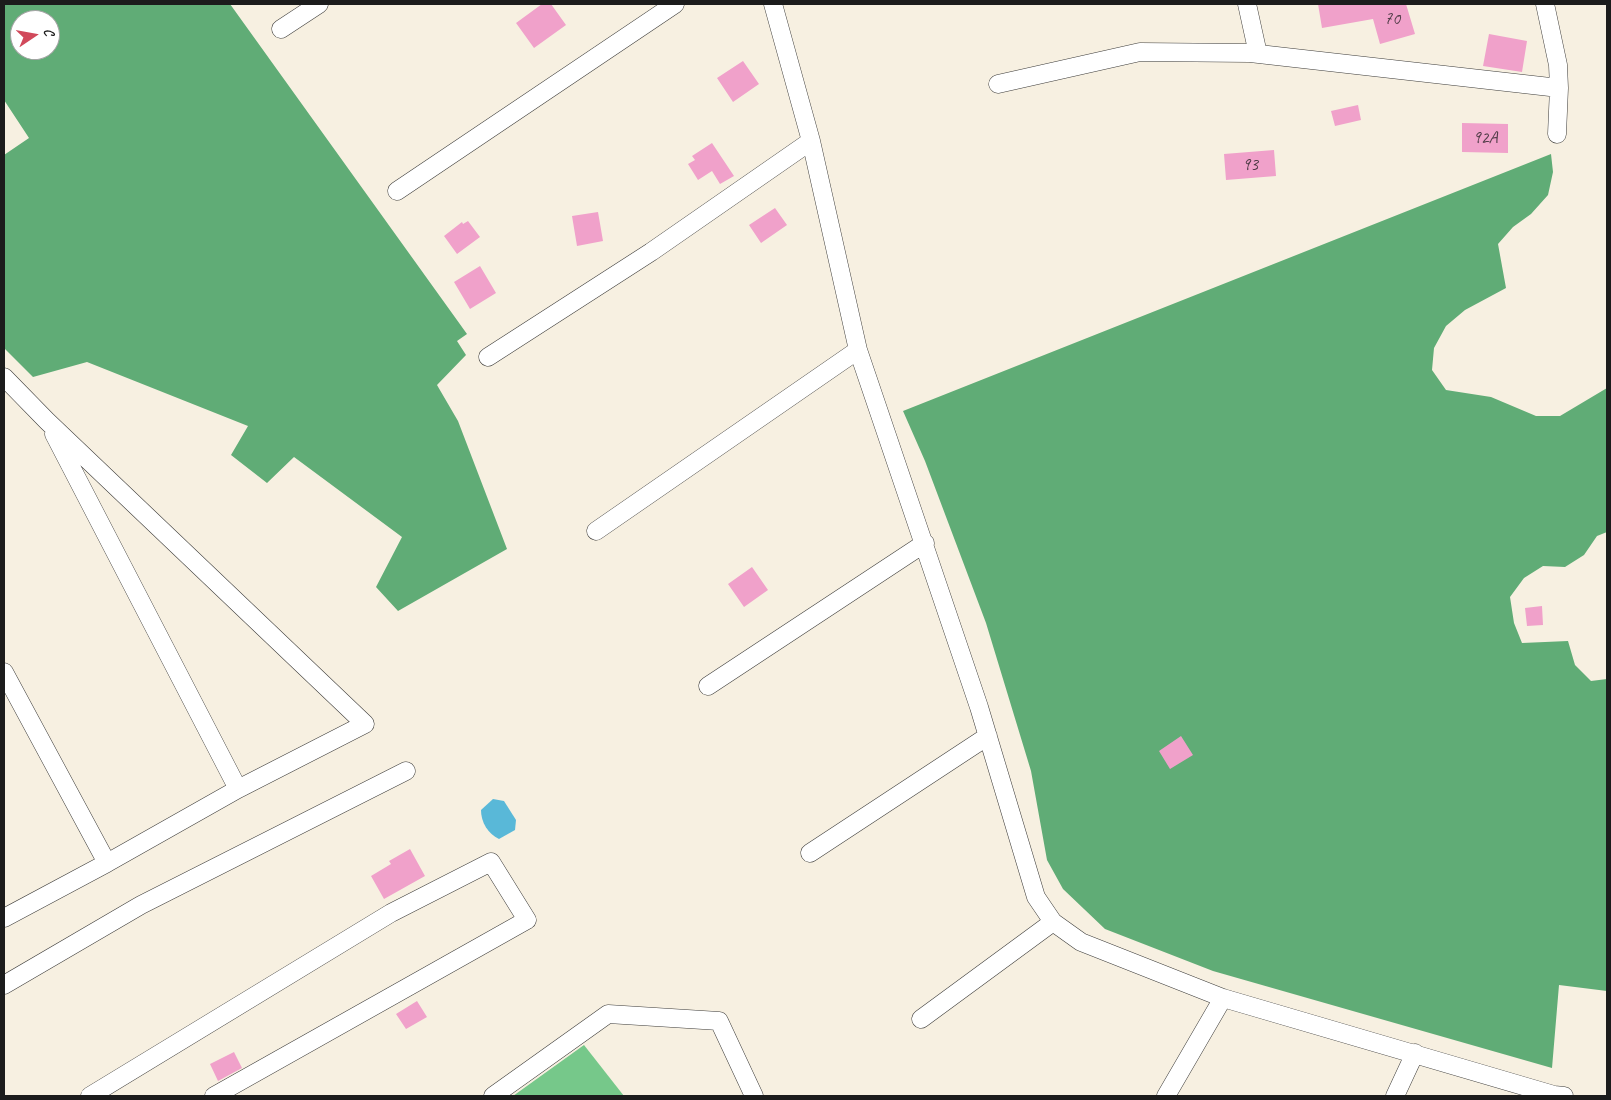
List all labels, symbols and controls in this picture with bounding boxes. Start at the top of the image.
house number: 70 [1384,8,1400,30]
north arrow [10,10,60,60]
text: С [40,27,58,37]
house number: 92А [1472,127,1498,149]
house number: 93 [1242,154,1258,176]

